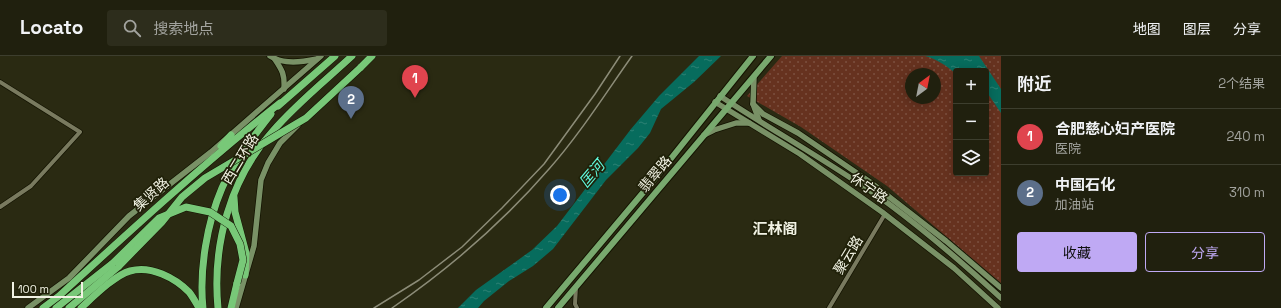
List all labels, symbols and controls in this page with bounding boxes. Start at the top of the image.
search box [107,10,387,46]
text: Locato [20,15,83,40]
icon: search [121,17,143,39]
text: 搜索地点 [153,19,213,38]
text: 地图 [1133,20,1161,38]
text: 图层 [1183,20,1211,38]
text: 分享 [1233,20,1261,38]
pin: 1 [402,65,428,98]
north arrow [905,68,941,104]
map controls [953,68,989,176]
button: + [953,68,989,104]
text: 附近 [1017,73,1051,95]
text: 2个结果 [1218,75,1265,92]
pin: 2 [338,86,364,119]
button: − [953,104,989,140]
text: 合肥慈心妇产医院 [1055,119,1175,138]
text: 1 [1027,128,1033,145]
text: 240 m [1227,128,1265,145]
street label: 西二环路 [218,130,262,188]
button: layers [953,140,989,176]
text: 医院 [1055,140,1081,157]
street label: 翡翠路 [635,152,675,196]
water label: 匡河 [575,154,610,191]
street label: 休宁路 [847,169,891,207]
street label: 集贤路 [129,173,173,215]
text: 中国石化 [1055,175,1115,194]
text: 2 [1026,184,1034,201]
text: 310 m [1229,184,1265,201]
your location [550,185,570,205]
text: 加油站 [1055,196,1094,213]
district label: 汇林阁 [752,219,798,238]
street label: 聚云路 [829,232,867,278]
button: 收藏 [1017,232,1137,272]
button: 分享 [1145,232,1265,272]
scale bar [12,280,83,299]
text: 100 m [18,282,49,296]

